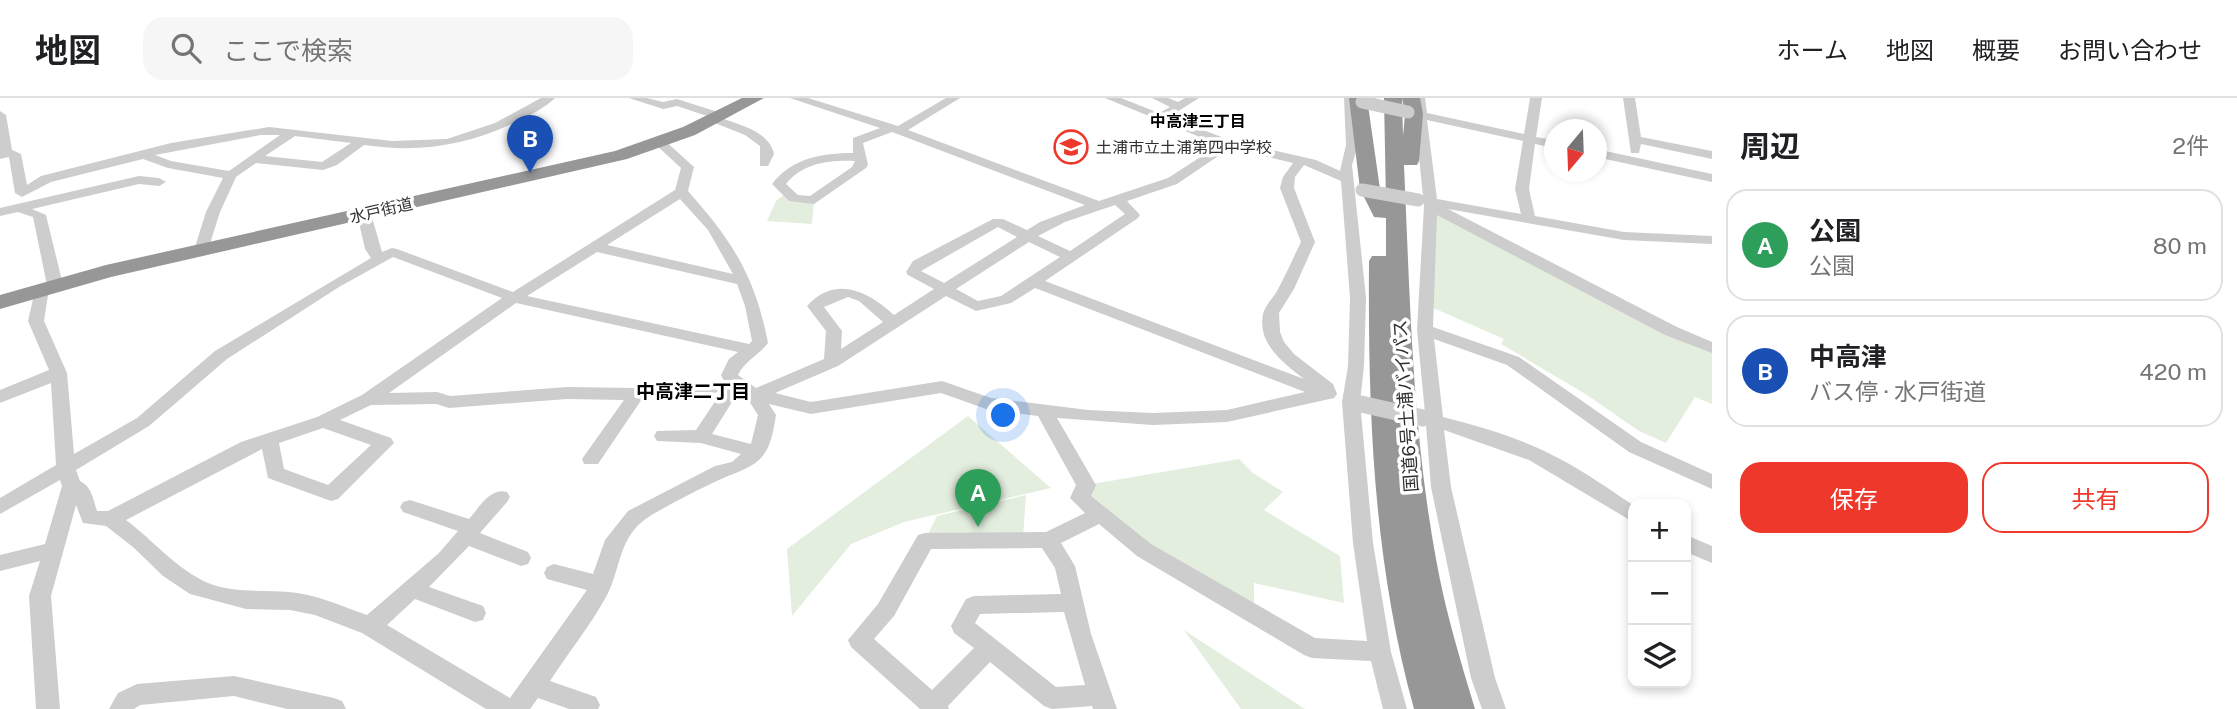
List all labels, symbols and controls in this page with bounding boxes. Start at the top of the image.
search box [143,17,633,80]
icon: search [167,29,205,67]
text: 地図 [35,31,101,69]
text: ここで検索 [223,35,353,66]
text: ホーム [1777,36,1848,64]
text: 地図 [1886,36,1934,64]
text: 概要 [1972,36,2020,64]
text: お問い合わせ [2058,36,2202,64]
district label: 中高津三丁目 [1150,112,1246,131]
pin: B [507,115,553,173]
north arrow [1544,119,1607,182]
school or university icon: 土浦市立土浦第四中学校 [1052,128,1090,166]
text: 周辺 [1740,128,1800,164]
text: 2件 [2172,132,2209,159]
place label: 土浦市立土浦第四中学校 [1096,138,1272,157]
street label: 水戸街道 [348,194,414,227]
text: 公園 [1809,215,1861,246]
text: A [1757,232,1773,259]
text: 80 m [2153,232,2207,259]
text: 公園 [1809,252,1855,279]
street label: 国道6号土浦バイパス [1389,319,1422,493]
text: 中高津 [1809,341,1887,372]
text: B [1757,358,1773,385]
text: 420 m [2139,358,2207,385]
text: バス停 · 水戸街道 [1809,378,1986,405]
district label: 中高津二丁目 [636,380,750,402]
your location [986,398,1020,432]
button: 保存 [1740,462,1968,533]
button: 共有 [1982,462,2209,533]
pin: A [955,469,1001,527]
map controls [1628,499,1691,688]
button: + [1628,499,1691,562]
button: − [1628,562,1691,625]
button: layers [1628,625,1691,688]

